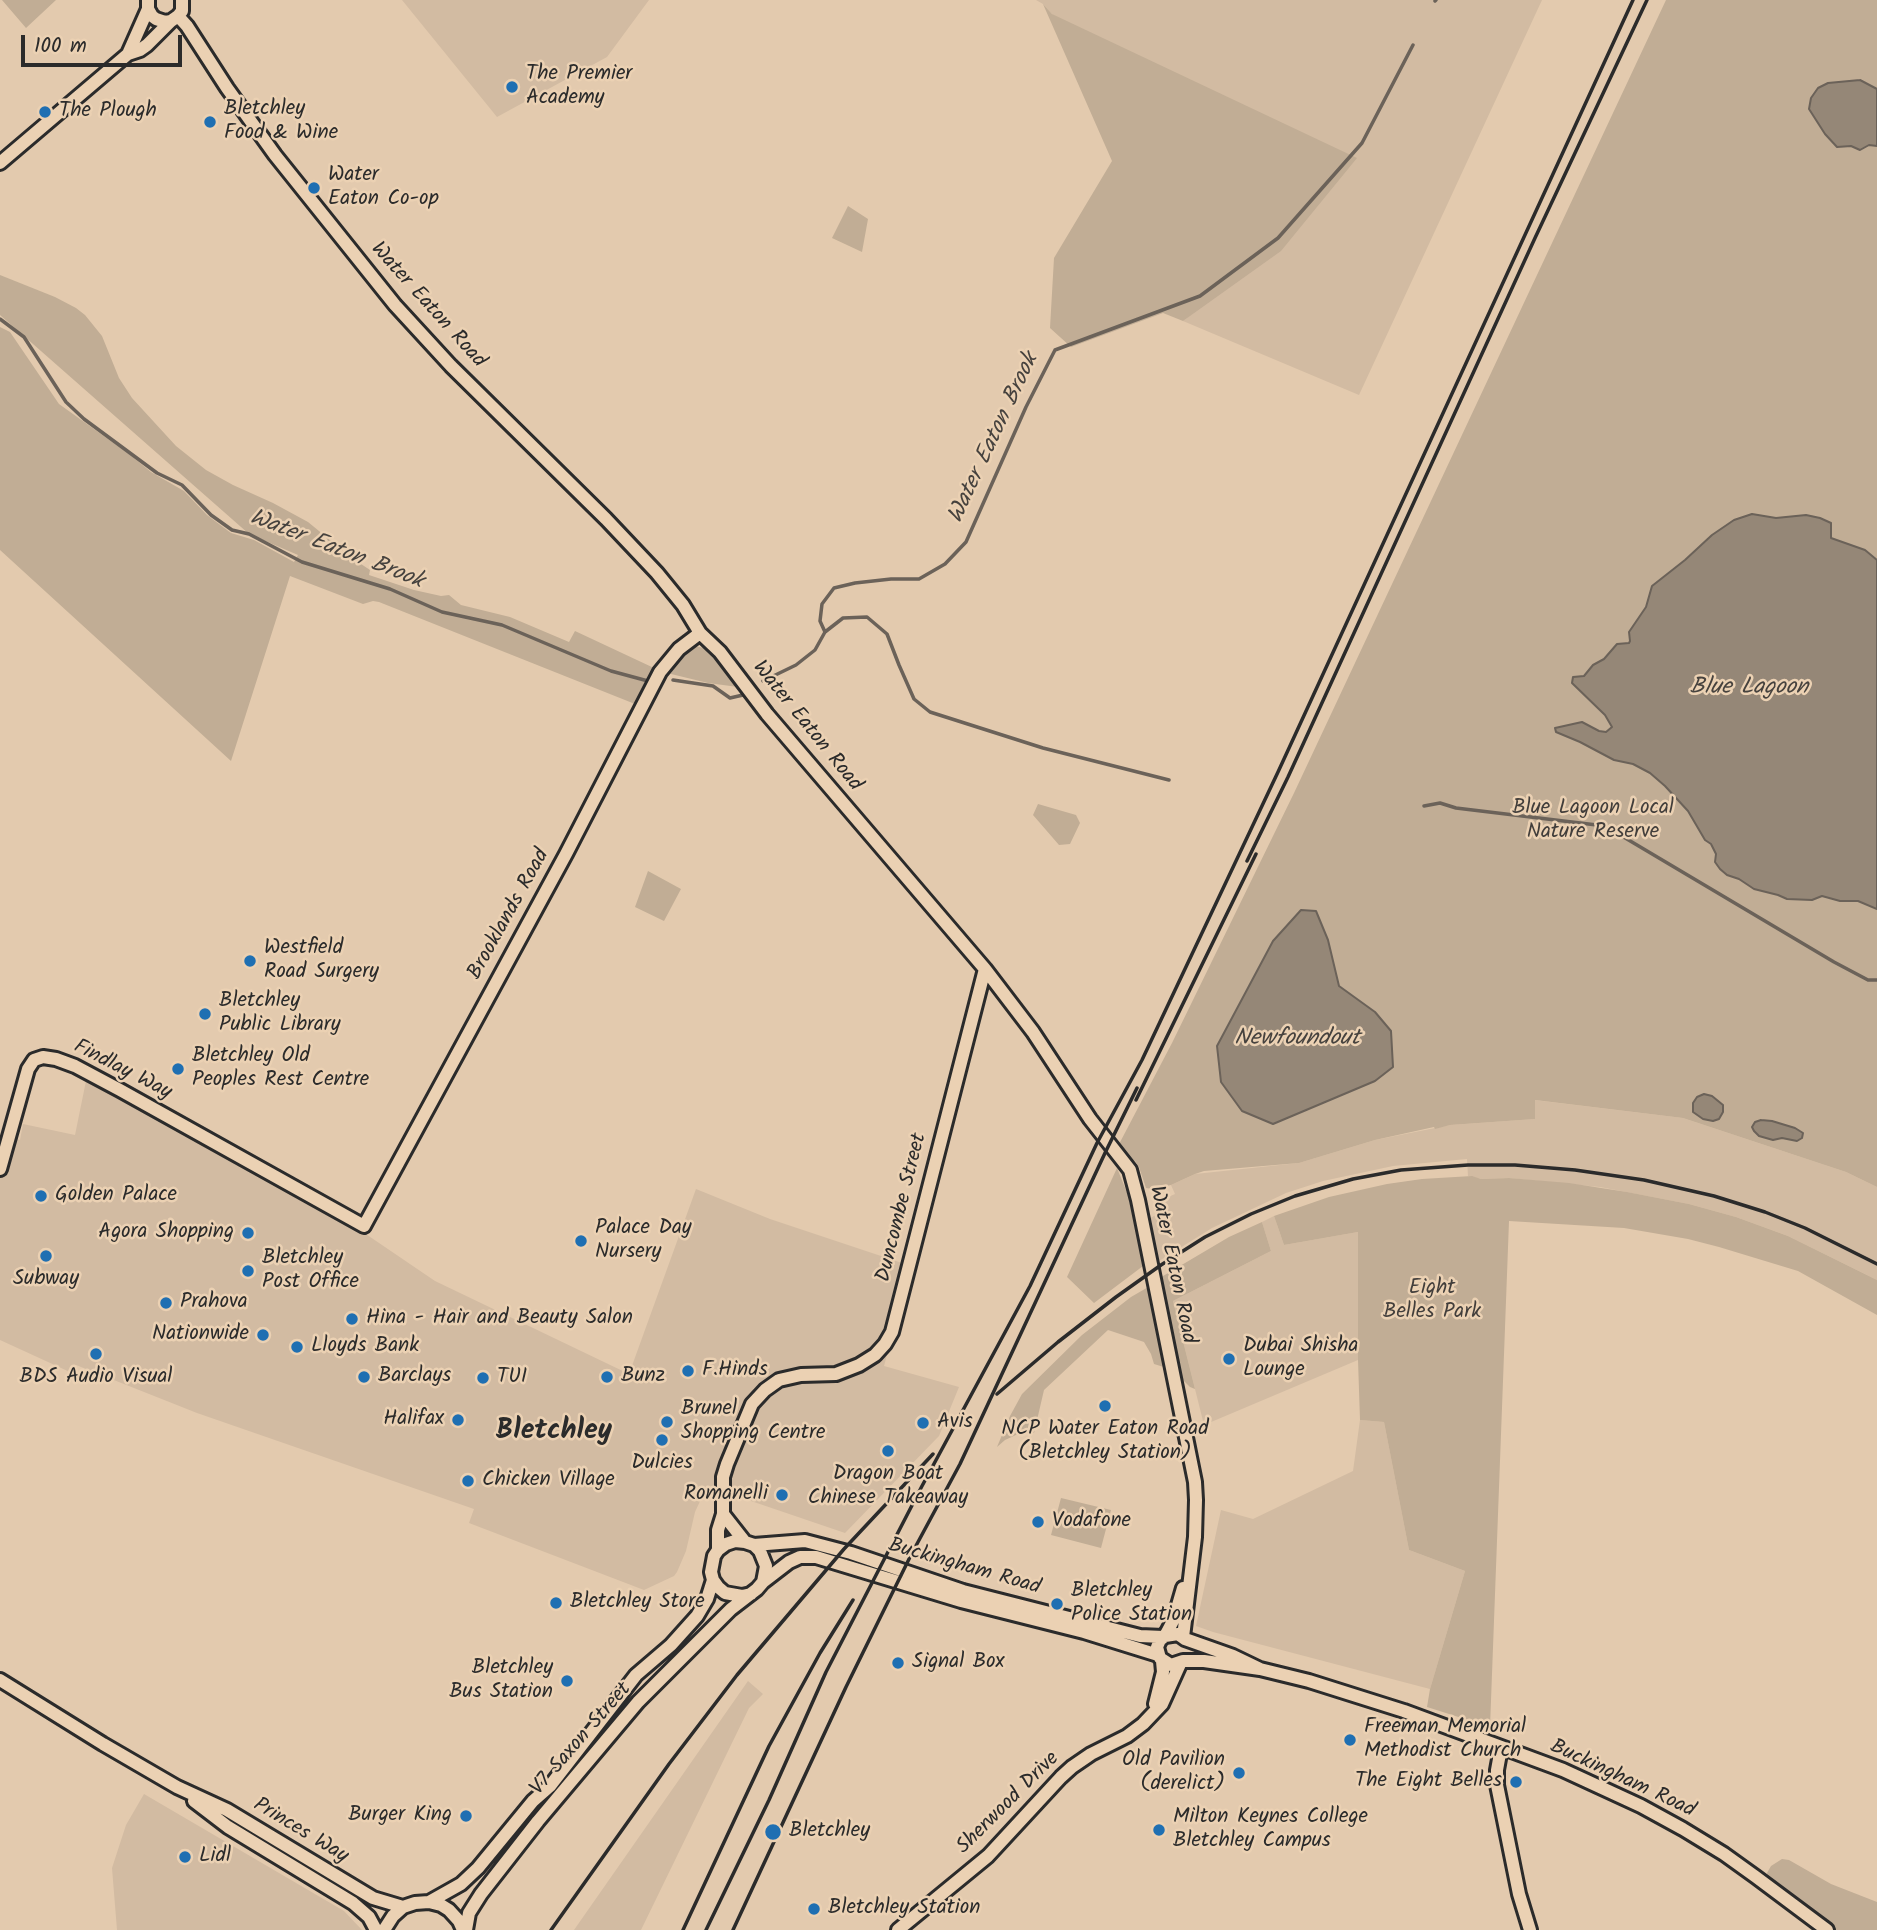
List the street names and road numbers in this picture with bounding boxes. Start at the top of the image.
street label: Water Eaton Road [364,238,490,374]
street label: Water Eaton Road [746,657,866,797]
street label: Brooklands Road [464,845,556,985]
street label: Findlay Way [69,1035,175,1107]
street label: Duncombe Street [872,1131,934,1285]
street label: Water Eaton Road [1142,1184,1200,1346]
street label: Buckingham Road [885,1534,1043,1602]
street label: V7 Saxon Street [526,1678,638,1802]
street label: Buckingham Road [1545,1735,1699,1825]
street label: Sherwood Drive [952,1747,1066,1861]
street label: Princes Way [248,1794,352,1870]

